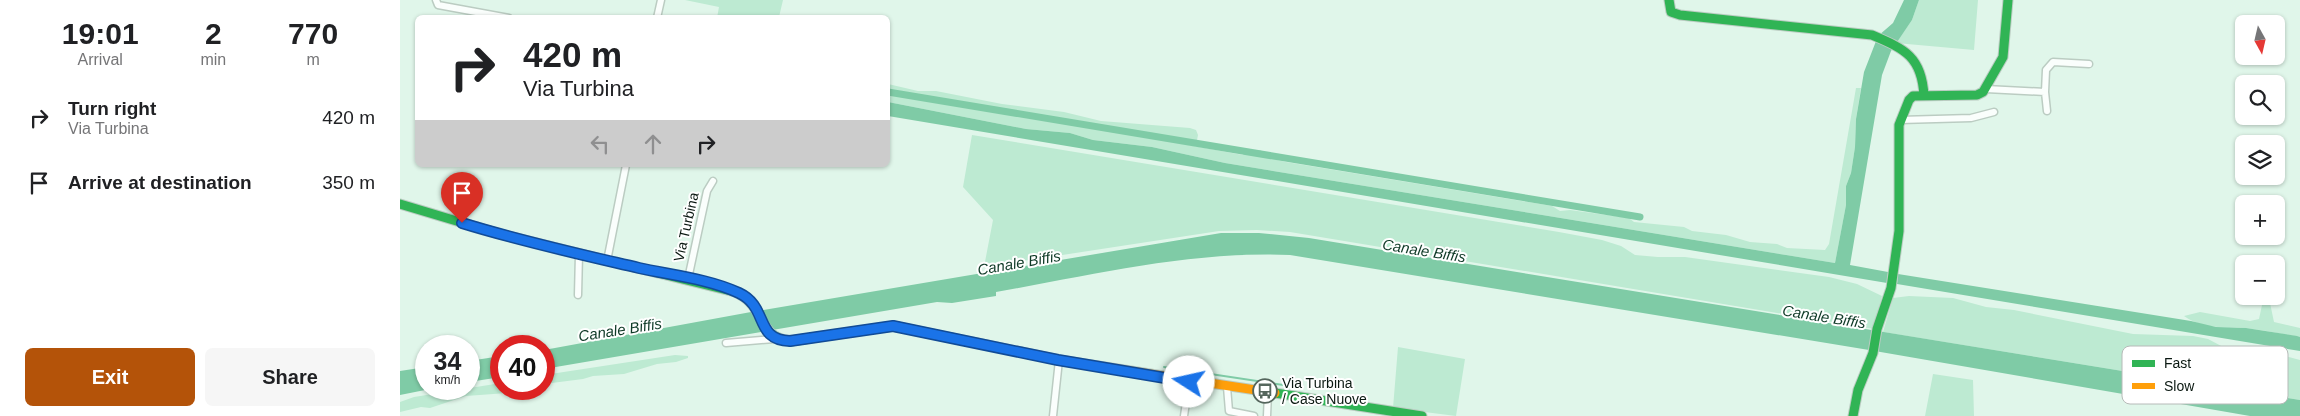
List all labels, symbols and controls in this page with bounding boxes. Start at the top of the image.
north arrow [2235,15,2285,65]
map controls [2235,15,2285,305]
text: 19:01 [62,17,139,50]
text: 2 [205,17,222,50]
text: 770 [288,17,338,50]
icon: right [440,35,505,100]
text: 420 m [523,35,622,74]
text: Arrival [78,51,123,68]
text: min [200,51,226,68]
text: m [306,51,320,68]
button: search [2235,75,2285,125]
text: Via Turbina [523,76,634,101]
text: Turn right [68,98,156,119]
icon: right [25,104,53,132]
text: 420 m [322,107,375,128]
text: Via Turbina [68,120,149,137]
icon: left [586,130,614,158]
icon: ahead [639,130,667,158]
icon: right [692,130,720,158]
button: layers [2235,135,2285,185]
icon: arrive [25,169,53,197]
text: Arrive at destination [68,172,252,193]
text: 350 m [322,172,375,193]
pin [441,172,483,223]
icon: arrive [448,179,476,207]
street label: Via Turbina [670,191,702,263]
button: + [2235,195,2285,245]
water label: Canale Biffis [1381,236,1467,266]
water label: Canale Biffis [976,247,1062,278]
button: − [2235,255,2285,305]
water label: Canale Biffis [1781,302,1867,332]
water label: Canale Biffis [577,314,663,344]
speed limit sign: 40 [490,335,555,400]
legend [2122,346,2288,404]
text: 34 [434,347,461,375]
button: Exit [25,348,195,406]
button: Share [205,348,375,406]
position arrow [1162,355,1214,407]
text: Fast [2164,355,2191,371]
text: km/h [434,373,461,387]
place label: Via Turbina / Case Nuove [1282,375,1367,407]
bus stop icon: Via Turbina / Case Nuove [1252,378,1278,404]
text: Slow [2164,378,2195,394]

